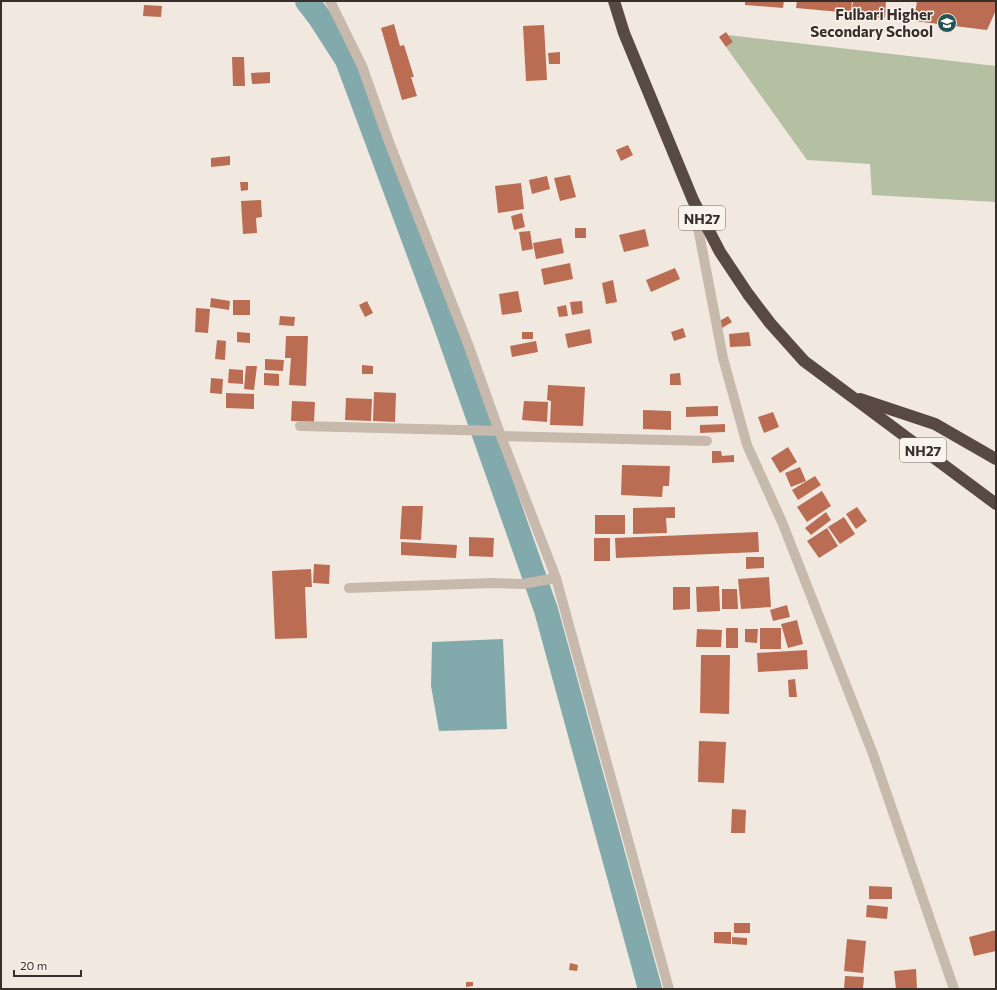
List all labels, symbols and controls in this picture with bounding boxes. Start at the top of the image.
place label: Fulbari Higher Secondary School [810,5,933,40]
school or university icon: Fulbari Higher Secondary School [936,12,958,34]
road number: NH27 [679,206,725,230]
road number: NH27 [900,438,946,462]
scale bar [14,952,81,978]
text: 20 m [20,958,47,972]

